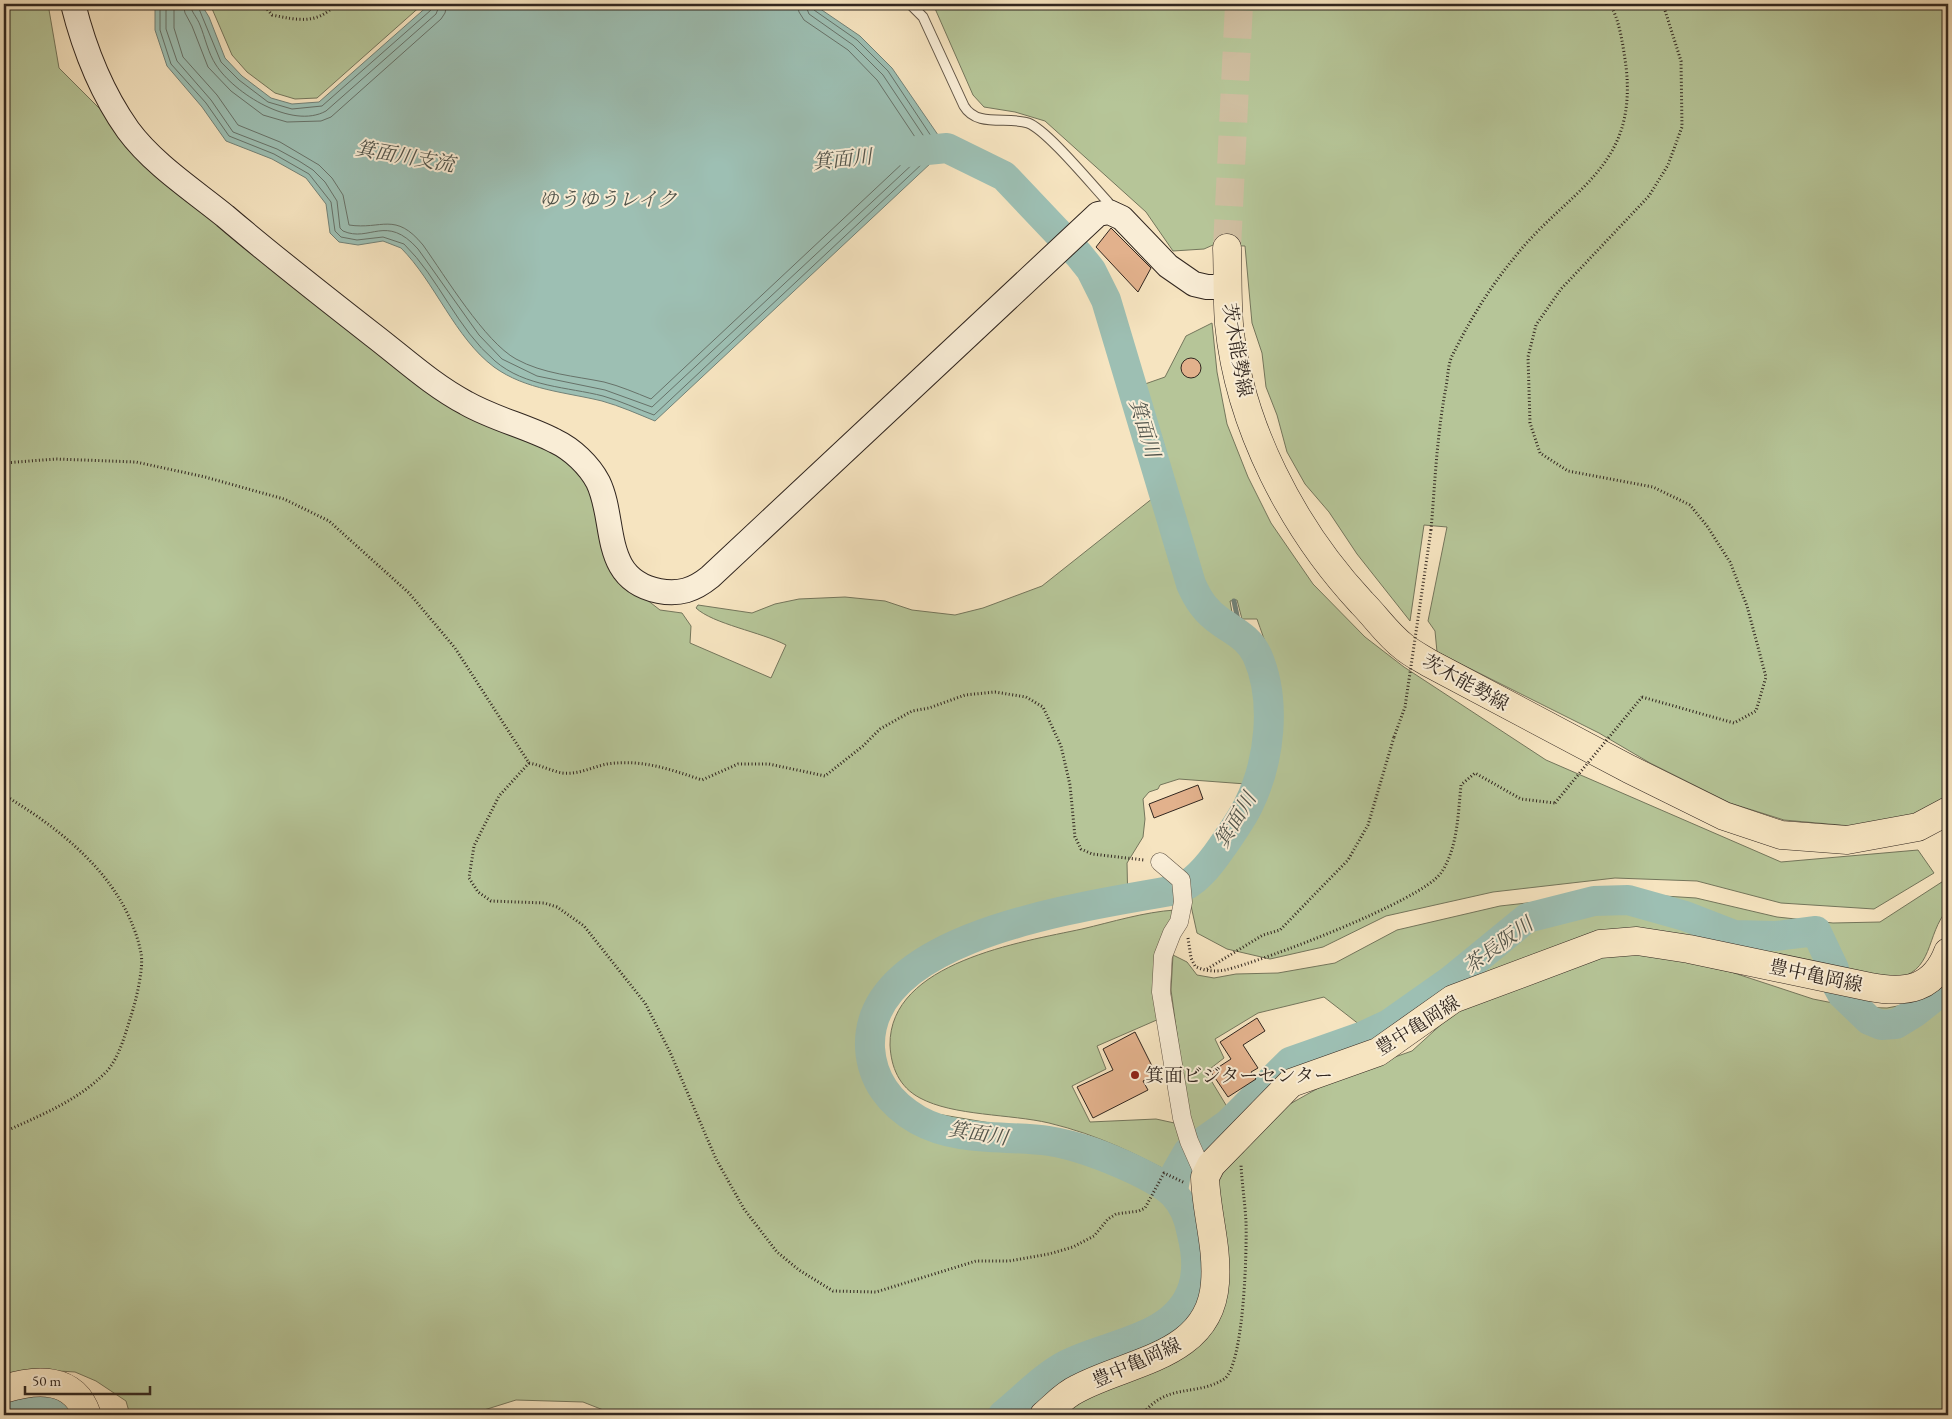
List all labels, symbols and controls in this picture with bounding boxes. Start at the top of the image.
water label: 箕面川支流 [354,135,459,178]
water label: 箕面川 [811,143,875,175]
water label: ゆうゆうレイク [539,186,677,212]
street label: 茨木能勢線 [1217,301,1258,399]
water label: 箕面川 [1124,396,1167,462]
street label: 茨木能勢線 [1418,648,1513,716]
water label: 箕面川 [1208,786,1263,852]
water label: 茶長阪川 [1458,910,1540,979]
street label: 豊中亀岡線 [1767,953,1865,998]
street label: 豊中亀岡線 [1370,990,1464,1061]
place label: 箕面ビジターセンター [1145,1063,1333,1088]
marker: 箕面ビジターセンター [1129,1069,1141,1081]
water label: 箕面川 [946,1115,1012,1151]
street label: 豊中亀岡線 [1088,1332,1185,1393]
scale bar [25,1364,150,1396]
text: 50 m [32,1371,61,1390]

